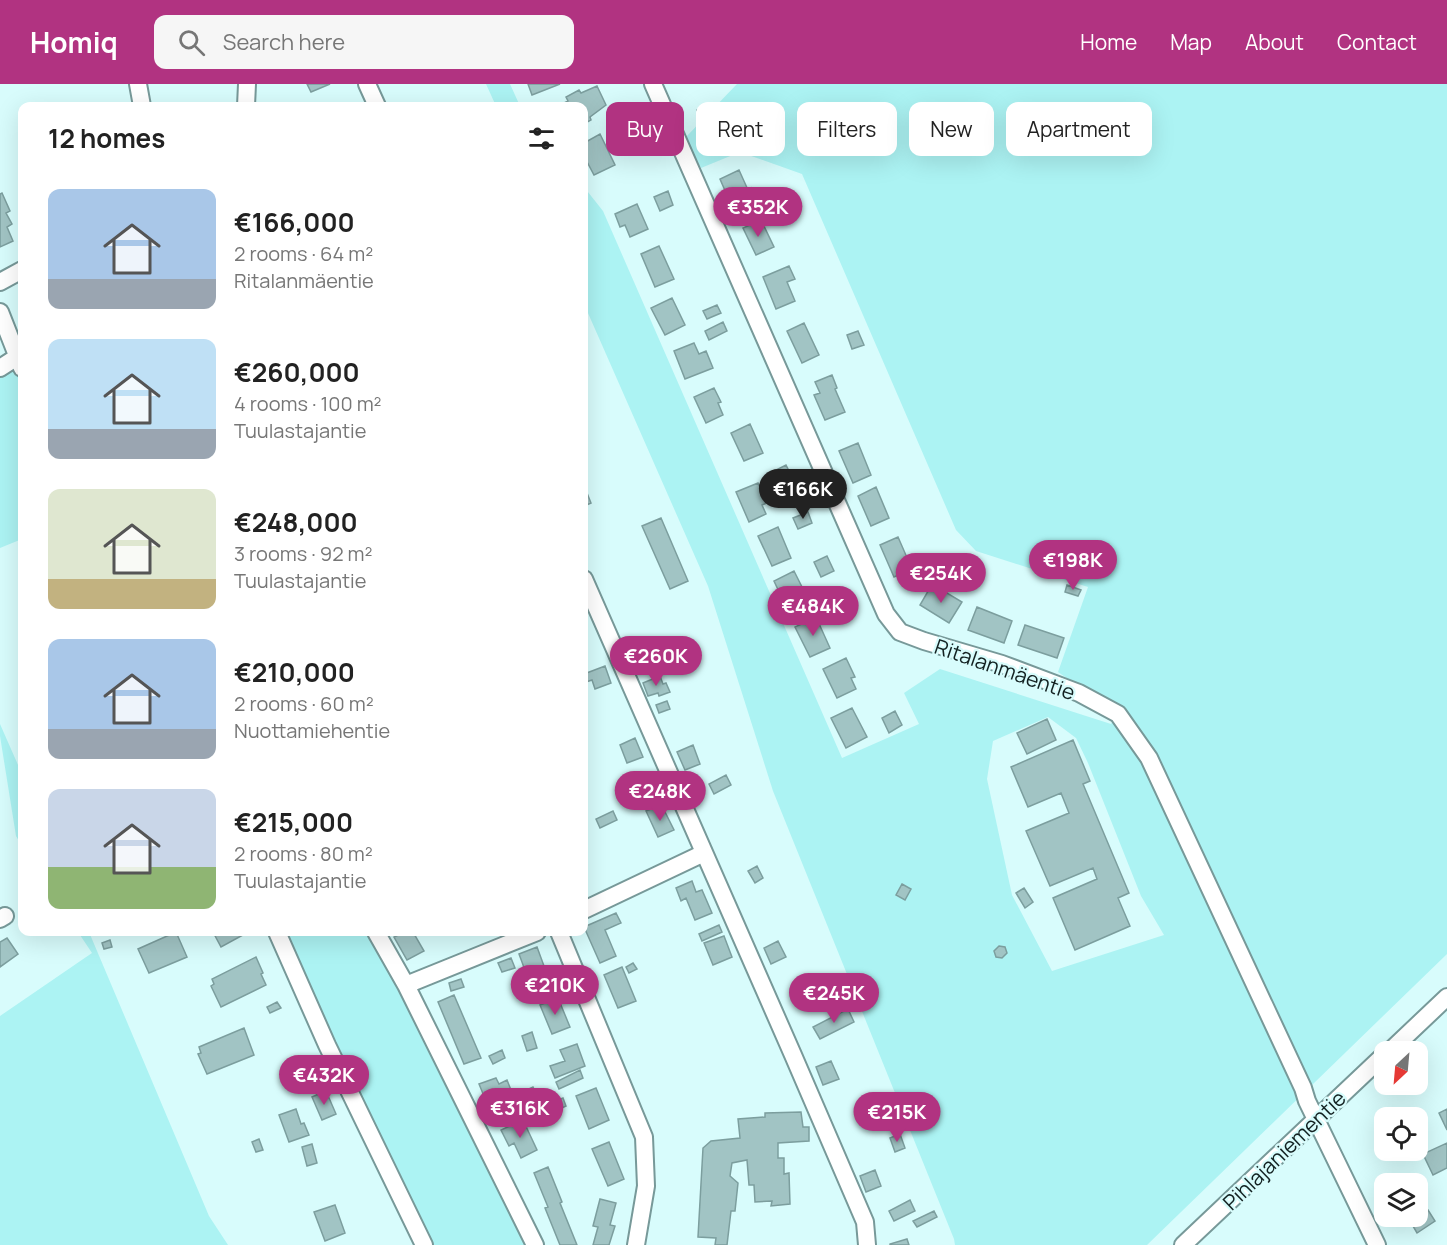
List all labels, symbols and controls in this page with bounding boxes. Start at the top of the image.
search box [154,15,574,69]
text: Homiq [30,23,118,61]
icon: search [175,26,208,59]
text: Search here [223,27,345,57]
text: Home [1080,28,1137,56]
text: Map [1170,28,1212,56]
text: About [1245,28,1304,56]
text: Contact [1337,28,1417,56]
chip: Buy [606,102,684,156]
chip: Rent [696,102,785,156]
chip: Filters [797,102,897,156]
chip: New [909,102,994,156]
chip: Apartment [1006,102,1152,156]
text: 12 homes [48,120,165,156]
icon: filters [525,122,558,155]
pin: €352K [716,187,800,238]
text: €352K [727,193,789,220]
text: €166,000 [234,204,355,240]
icon: home [96,213,168,285]
text: 2 rooms · 64 m² [234,240,373,267]
text: Ritalanmäentie [234,267,374,294]
text: €260,000 [234,354,360,390]
icon: home [96,363,168,435]
text: 4 rooms · 100 m² [234,390,382,417]
text: Tuulastajantie [234,417,366,444]
pin: €166K [761,469,845,520]
text: €166K [773,475,833,502]
text: €248,000 [234,504,358,540]
icon: home [96,513,168,585]
text: 3 rooms · 92 m² [234,540,373,567]
pin: €198K [1031,540,1115,591]
text: €198K [1043,546,1103,573]
pin: €254K [899,553,983,604]
text: €254K [910,559,972,586]
text: Tuulastajantie [234,567,366,594]
pin: €484K [771,586,855,637]
text: €484K [782,592,844,619]
street label: Ritalanmäentie [931,632,1079,706]
pin: €260K [614,636,698,687]
text: €260K [624,642,688,669]
text: €210,000 [234,654,355,690]
icon: home [96,663,168,735]
text: 2 rooms · 60 m² [234,690,374,717]
text: Nuottamiehentie [234,717,390,744]
pin: €248K [618,771,702,822]
text: €248K [629,777,691,804]
text: €215,000 [234,804,353,840]
icon: home [96,813,168,885]
text: 2 rooms · 80 m² [234,840,373,867]
text: Tuulastajantie [234,867,366,894]
pin: €210K [513,965,597,1016]
text: €210K [525,971,585,998]
pin: €245K [792,973,876,1024]
text: €245K [803,979,865,1006]
north arrow [1374,1041,1428,1095]
map controls [1374,1041,1428,1227]
pin: €432K [282,1055,366,1106]
text: €432K [293,1061,355,1088]
street label: Pihlajaniementie [1216,1084,1352,1216]
pin: €316K [478,1088,562,1139]
pin: €215K [855,1092,939,1143]
text: €316K [490,1094,550,1121]
text: €215K [868,1098,926,1125]
button: locate [1374,1107,1428,1161]
button: layers [1374,1173,1428,1227]

